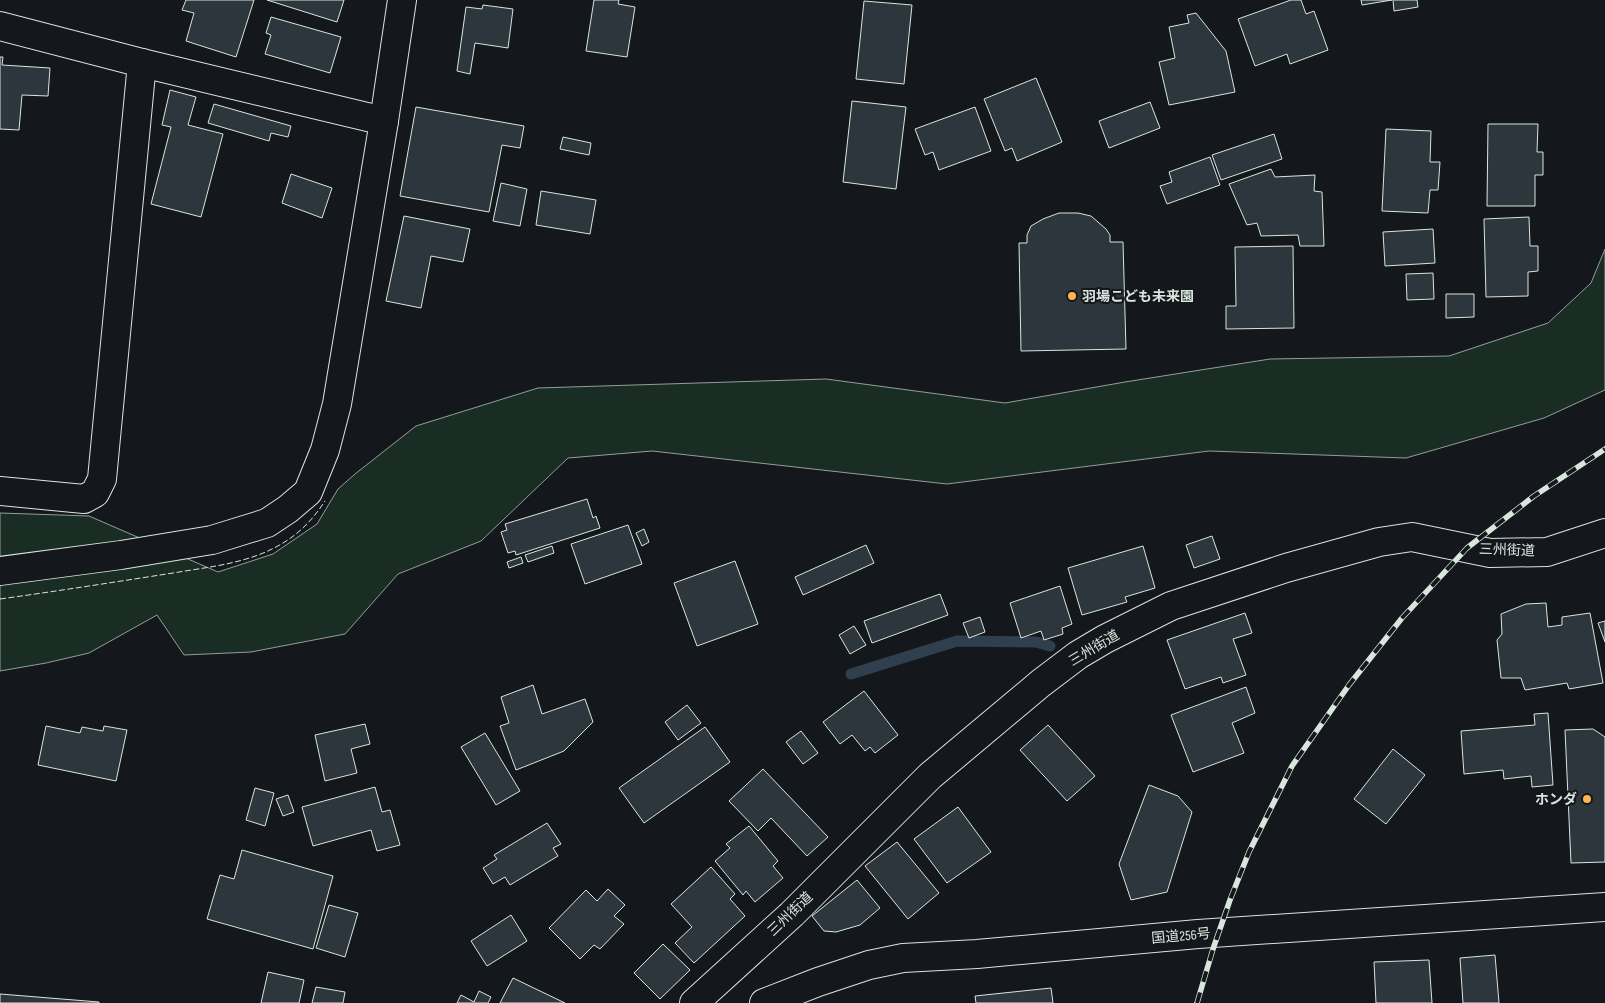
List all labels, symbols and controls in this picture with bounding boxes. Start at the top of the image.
place label: 羽場こども未来園 [1082,288,1194,305]
marker: 羽場こども未来園 [1066,290,1078,302]
street label: 三州街道 [1479,541,1535,559]
street label: 三州街道 [1066,626,1122,670]
place label: ホンダ [1535,791,1577,808]
marker: ホンダ [1581,793,1593,805]
street label: 三州街道 [764,888,816,940]
street label: 国道256号 [1151,925,1211,947]

